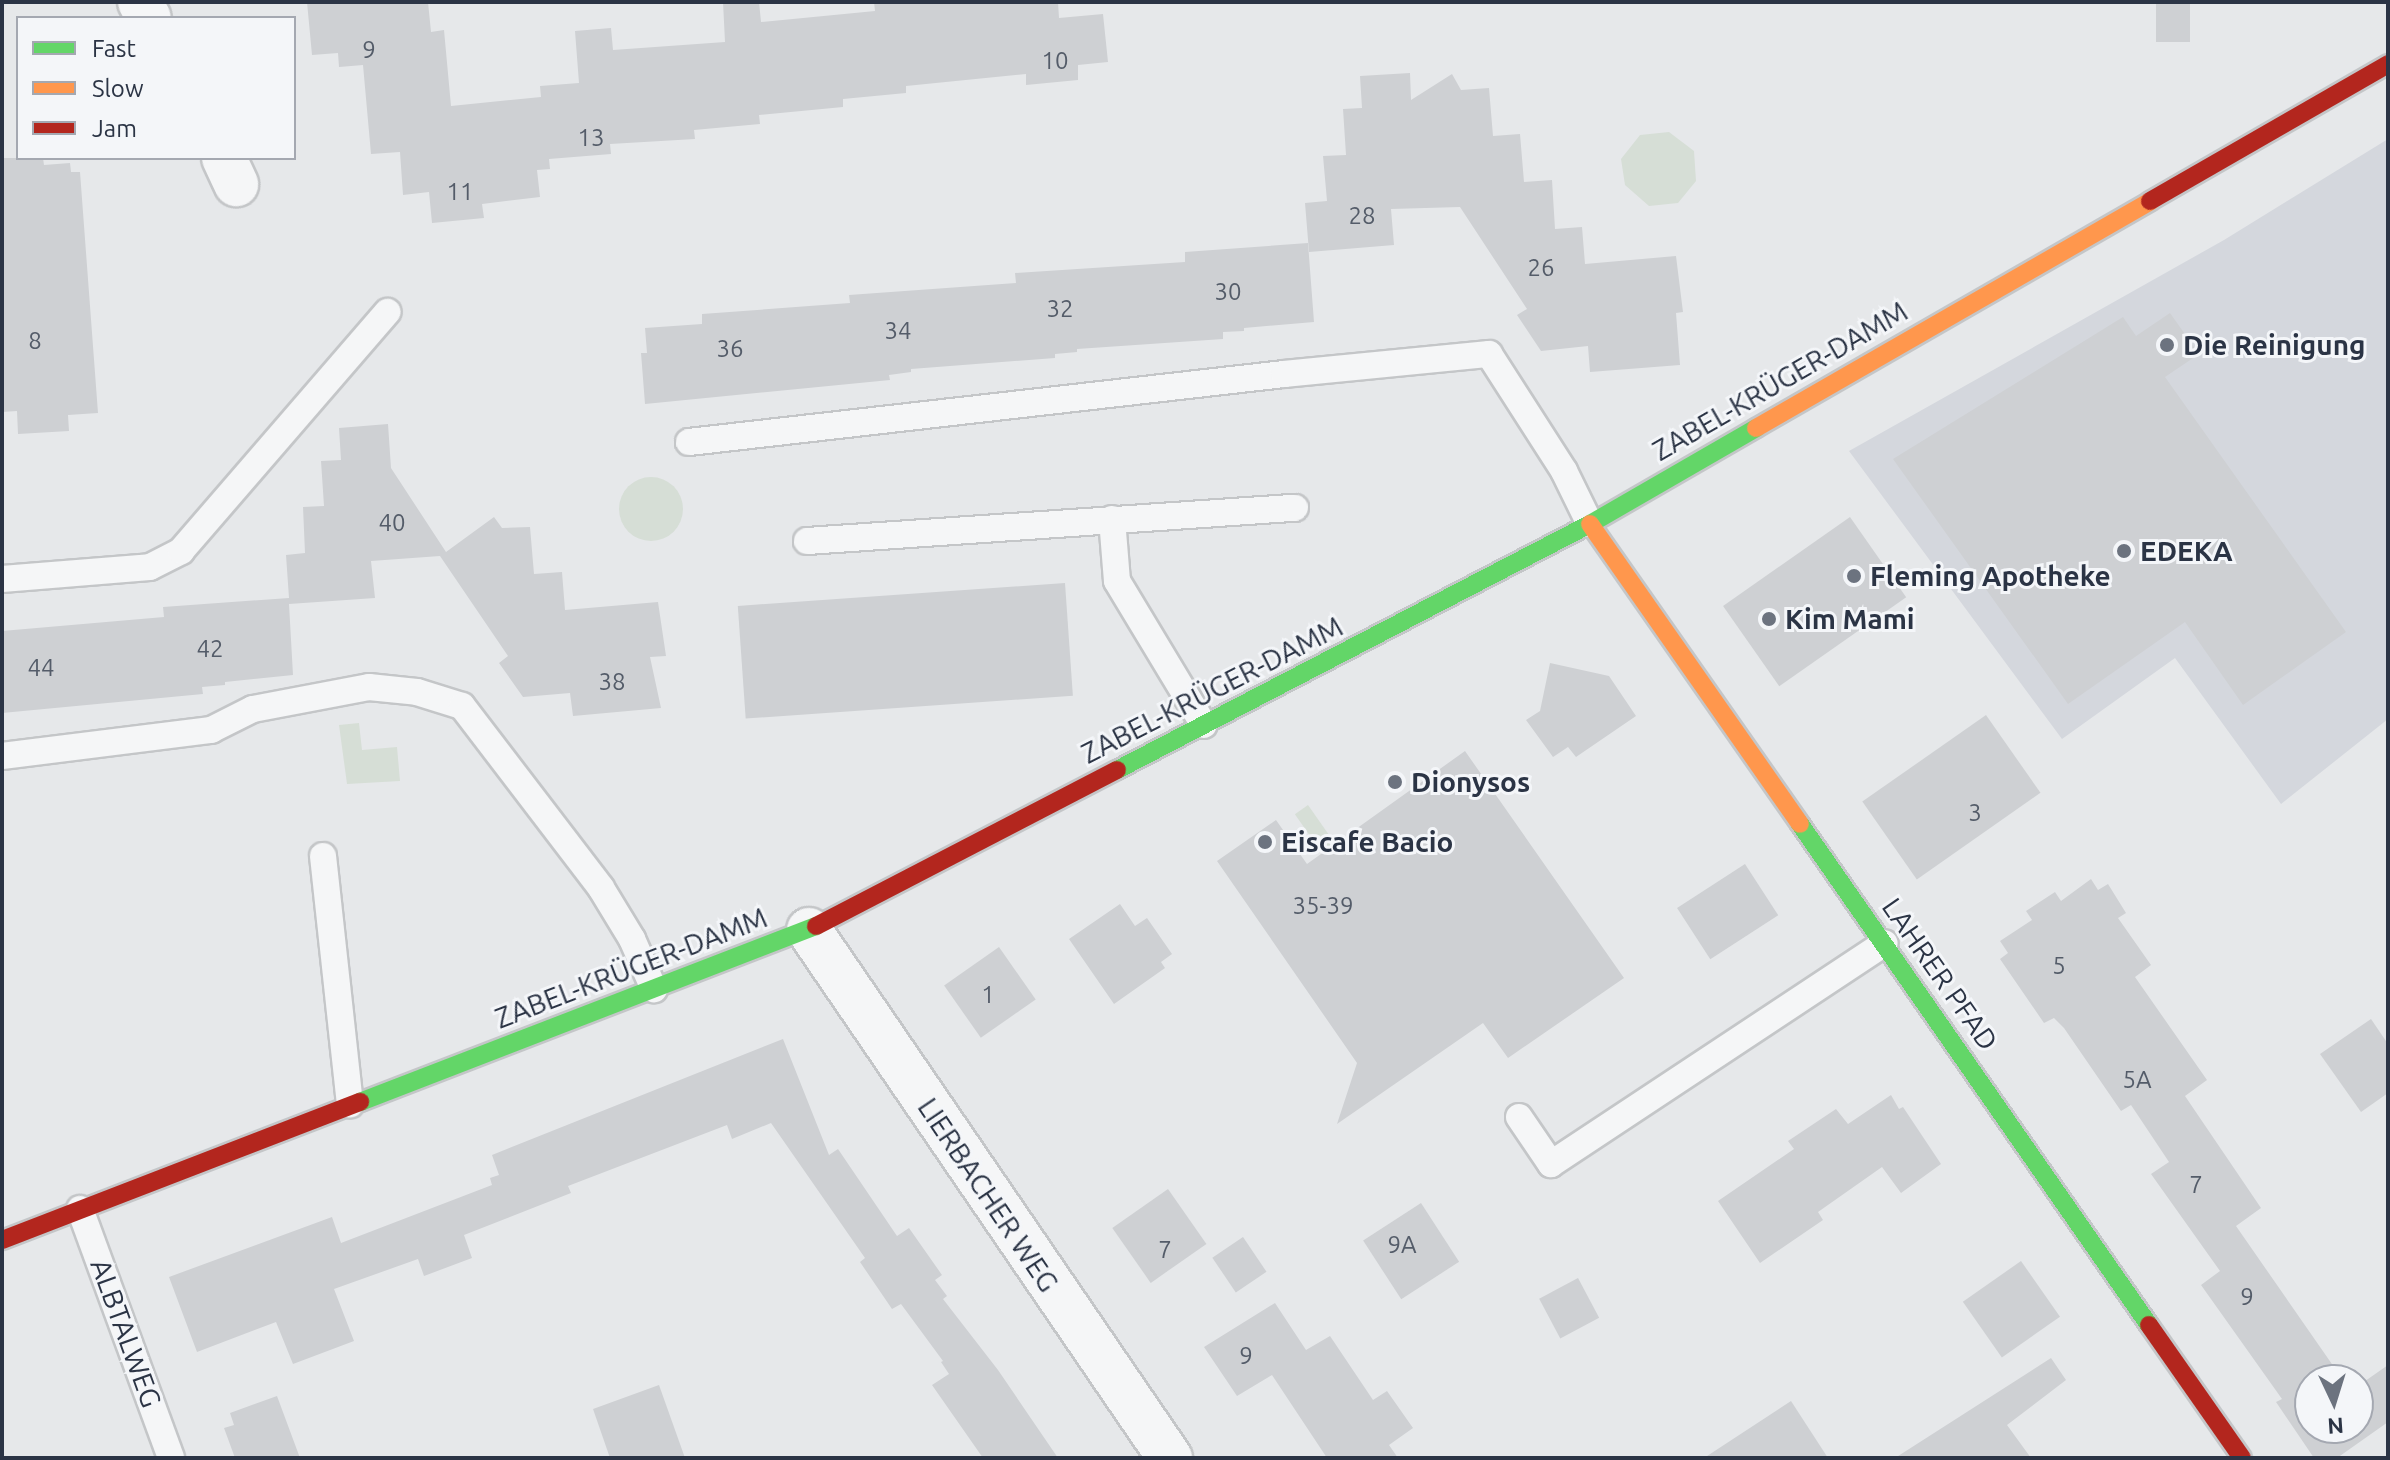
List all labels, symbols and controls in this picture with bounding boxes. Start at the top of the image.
legend [16,16,296,160]
text: Fast [92,35,136,62]
house number: 9 [362,36,376,64]
house number: 10 [1041,47,1069,75]
text: Slow [92,75,144,102]
text: Jam [92,115,137,142]
house number: 13 [577,124,605,152]
house number: 11 [446,178,474,206]
house number: 28 [1348,202,1376,230]
house number: 26 [1527,254,1555,282]
house number: 30 [1214,278,1242,306]
street label: ZABEL-KRÜGER-DAMM [1647,294,1913,468]
house number: 32 [1046,295,1074,323]
house number: 34 [884,317,912,345]
house number: 8 [28,327,42,355]
place label: Die Reinigung [2183,328,2366,362]
house number: 36 [716,335,744,363]
marker: Die Reinigung [2158,336,2176,354]
house number: 40 [378,509,406,537]
place label: EDEKA [2140,534,2233,568]
marker: EDEKA [2115,542,2133,560]
place label: Fleming Apotheke [1870,559,2111,593]
marker: Fleming Apotheke [1845,567,1863,585]
place label: Kim Mami [1785,602,1915,636]
street label: ZABEL-KRÜGER-DAMM [1076,610,1348,770]
marker: Kim Mami [1760,610,1778,628]
house number: 42 [196,635,224,663]
house number: 44 [27,654,55,682]
house number: 38 [598,668,626,696]
place label: Dionysos [1411,765,1530,799]
marker: Dionysos [1386,773,1404,791]
house number: 3 [1968,799,1982,827]
place label: Eiscafe Bacio [1281,825,1453,859]
marker: Eiscafe Bacio [1256,833,1274,851]
street label: LAHRER PFAD [1875,891,2005,1057]
house number: 35-39 [1292,892,1354,920]
street label: ZABEL-KRÜGER-DAMM [490,901,772,1035]
house number: 5 [2052,952,2066,980]
house number: 1 [981,981,995,1009]
house number: 5A [2122,1066,2152,1094]
street label: LIERBACHER WEG [911,1092,1065,1298]
house number: 7 [2189,1171,2203,1199]
house number: 9A [1387,1231,1417,1259]
house number: 7 [1158,1236,1172,1264]
street label: ALBTALWEG [84,1254,168,1412]
house number: 9 [2240,1283,2254,1311]
house number: 9 [1239,1342,1253,1370]
north arrow [2294,1364,2374,1444]
text: N [2327,1413,2345,1439]

